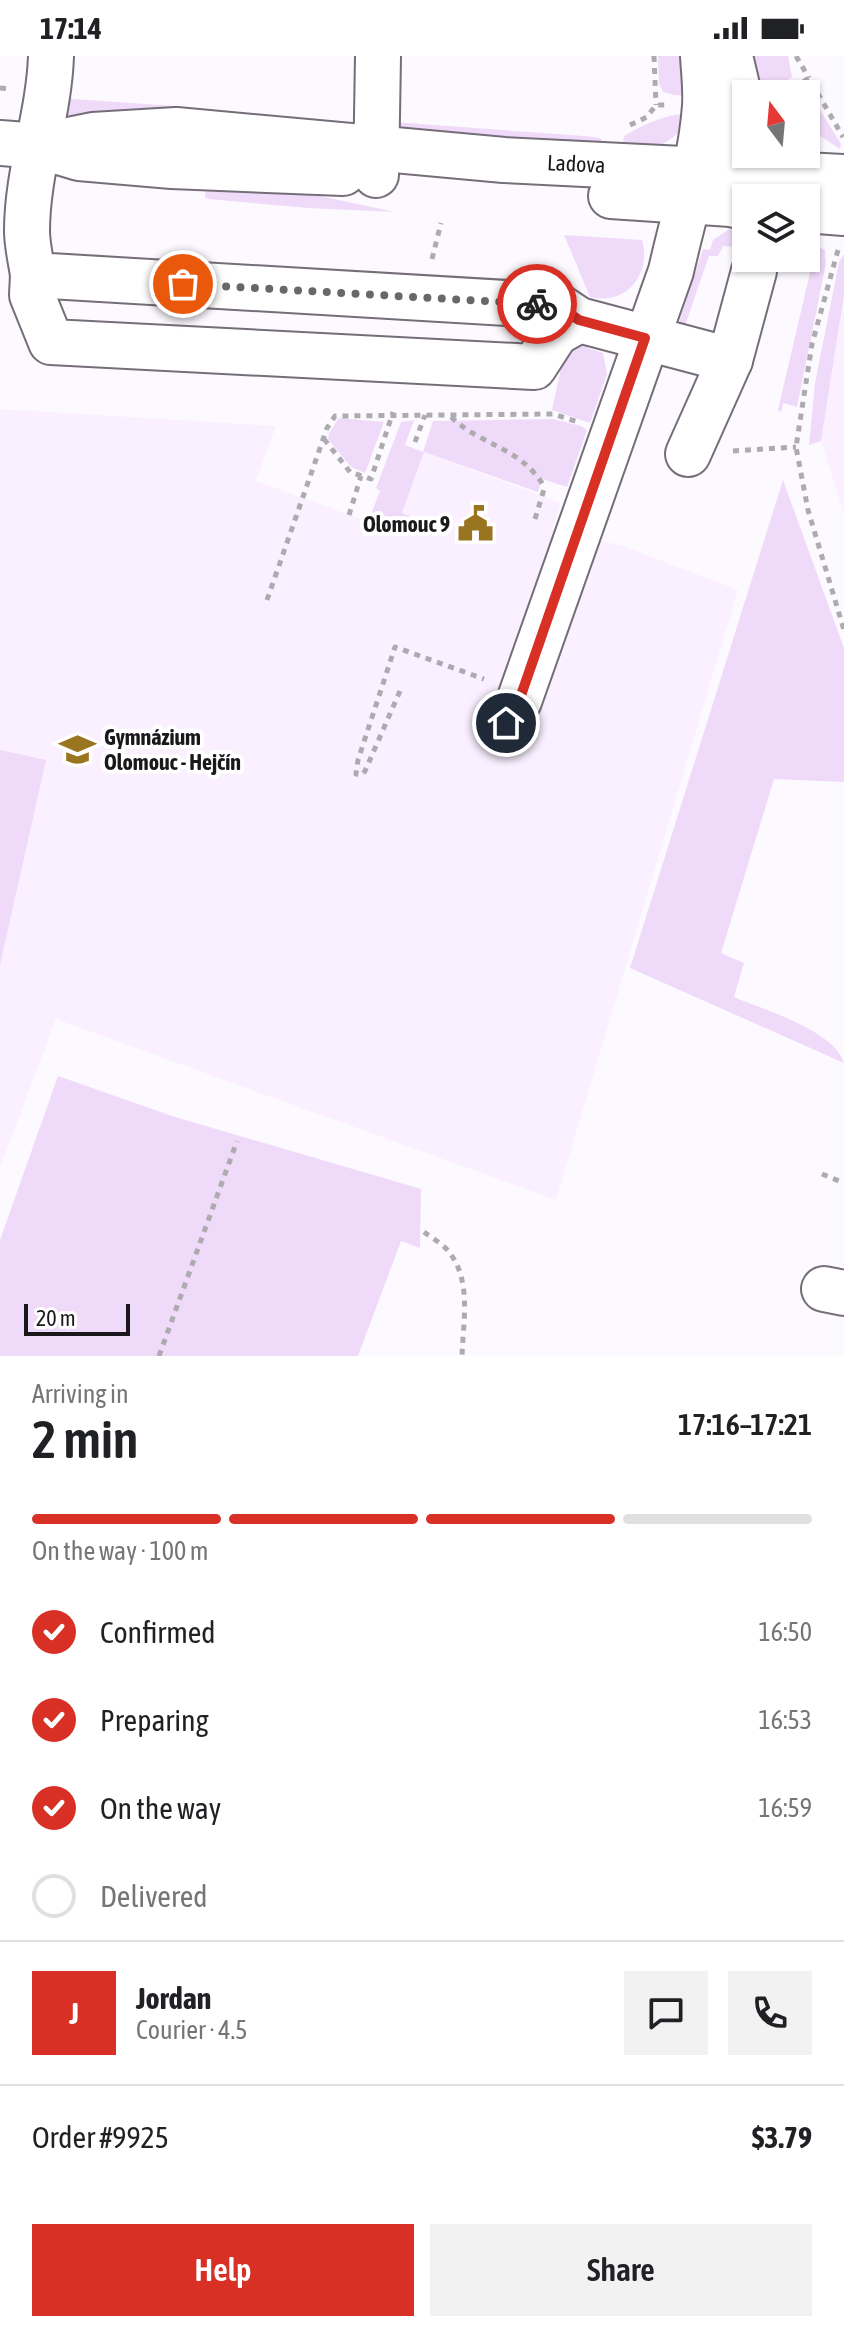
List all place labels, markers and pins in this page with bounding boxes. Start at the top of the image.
pin [149,250,217,318]
public building icon: Olomouc 9 [457,505,495,543]
place label: Olomouc 9 [363,511,450,537]
pin [472,689,540,757]
place label: Gymnázium Olomouc - Hejčín [104,724,241,775]
school or university icon: Gymnázium Olomouc - Hejčín [59,731,97,769]

